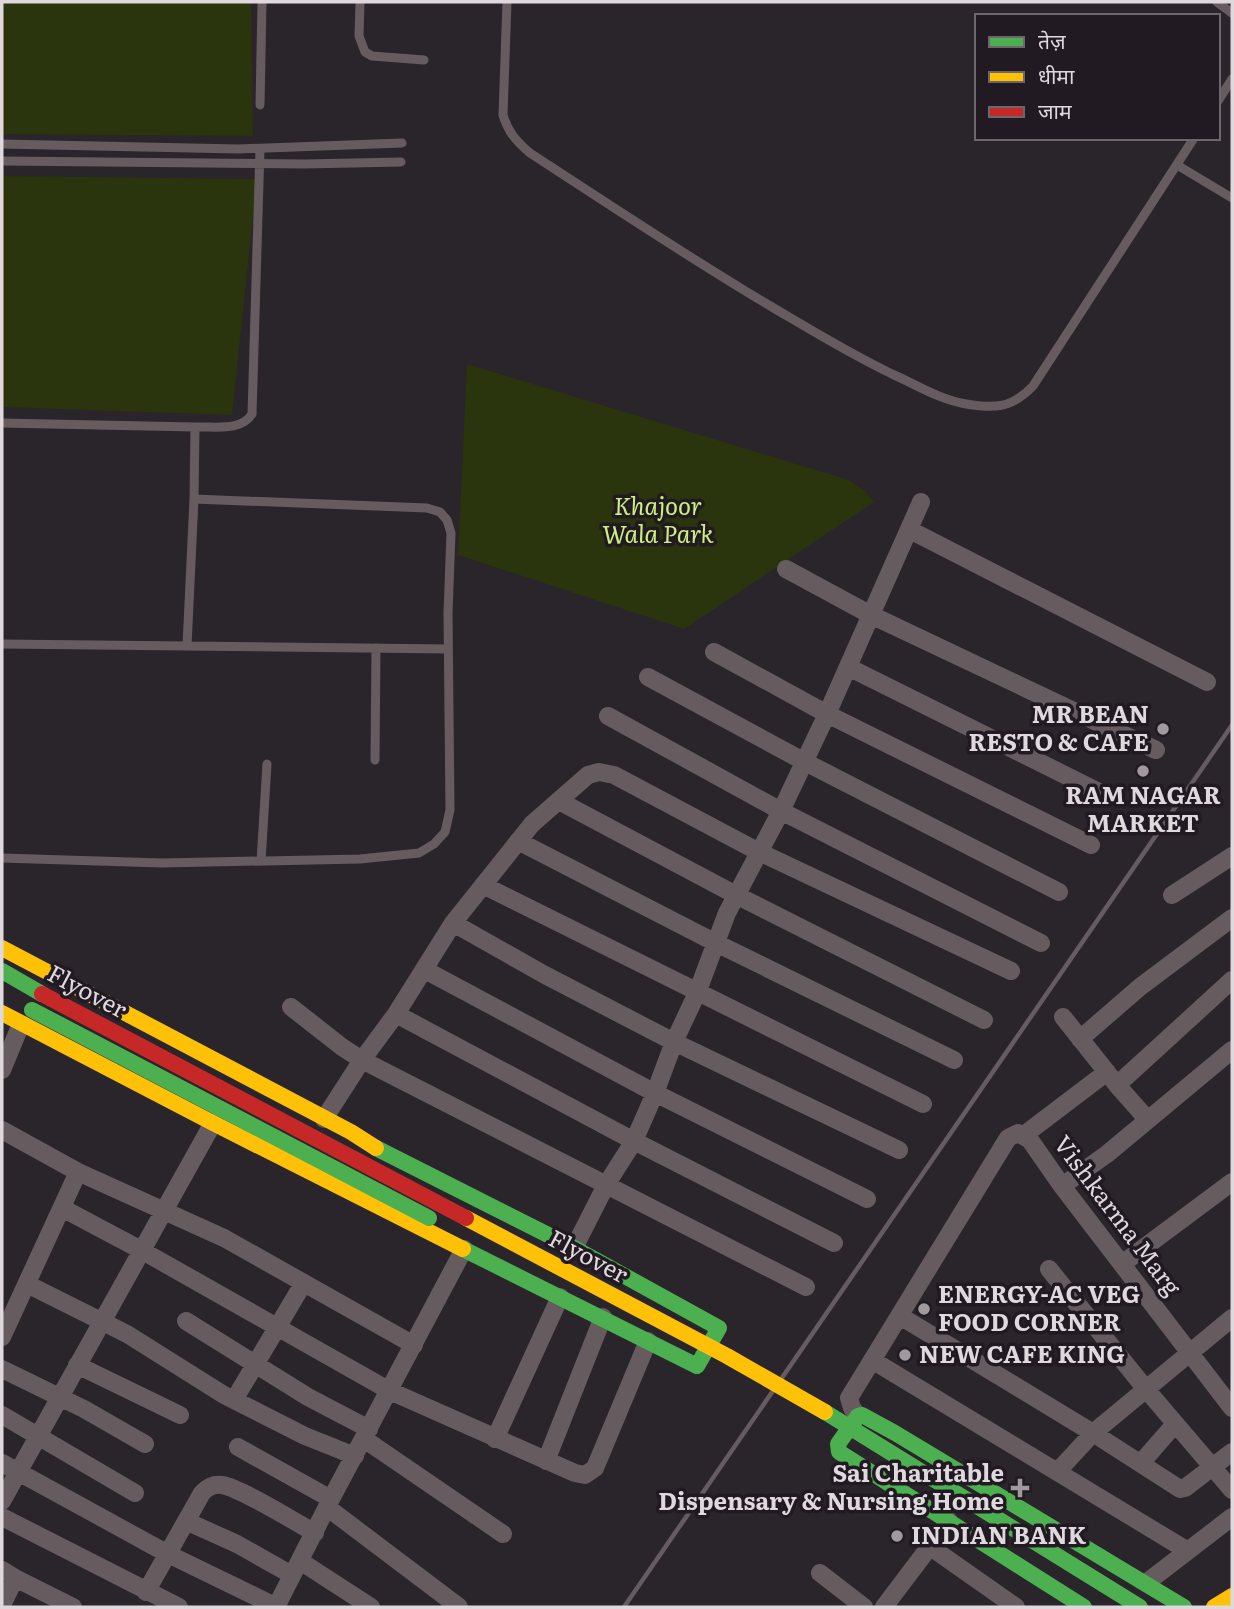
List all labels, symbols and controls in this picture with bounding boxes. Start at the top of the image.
legend [975,14,1220,140]
text: तेज़ [1038,24,1066,55]
text: धीमा [1038,59,1075,90]
text: जाम [1038,94,1072,125]
park label: Khajoor Wala Park [602,487,715,550]
place label: MR BEAN RESTO & CAFE [968,695,1149,758]
marker: MR BEAN RESTO & CAFE [1155,721,1171,737]
marker: RAM NAGAR MARKET [1135,763,1151,779]
place label: RAM NAGAR MARKET [1065,776,1221,839]
street label: Flyover [42,954,135,1026]
street label: Vishkarma Marg [1047,1127,1191,1303]
street label: Flyover [543,1219,636,1291]
place label: ENERGY-AC VEG FOOD CORNER [938,1275,1140,1338]
marker: ENERGY-AC VEG FOOD CORNER [916,1301,932,1317]
place label: NEW CAFE KING [919,1335,1125,1370]
marker: NEW CAFE KING [897,1347,913,1363]
place label: Sai Charitable Dispensary & Nursing Home [658,1454,1004,1517]
marker: Sai Charitable Dispensary & Nursing Home [1010,1478,1030,1498]
place label: INDIAN BANK [911,1516,1087,1551]
marker: INDIAN BANK [889,1528,905,1544]

